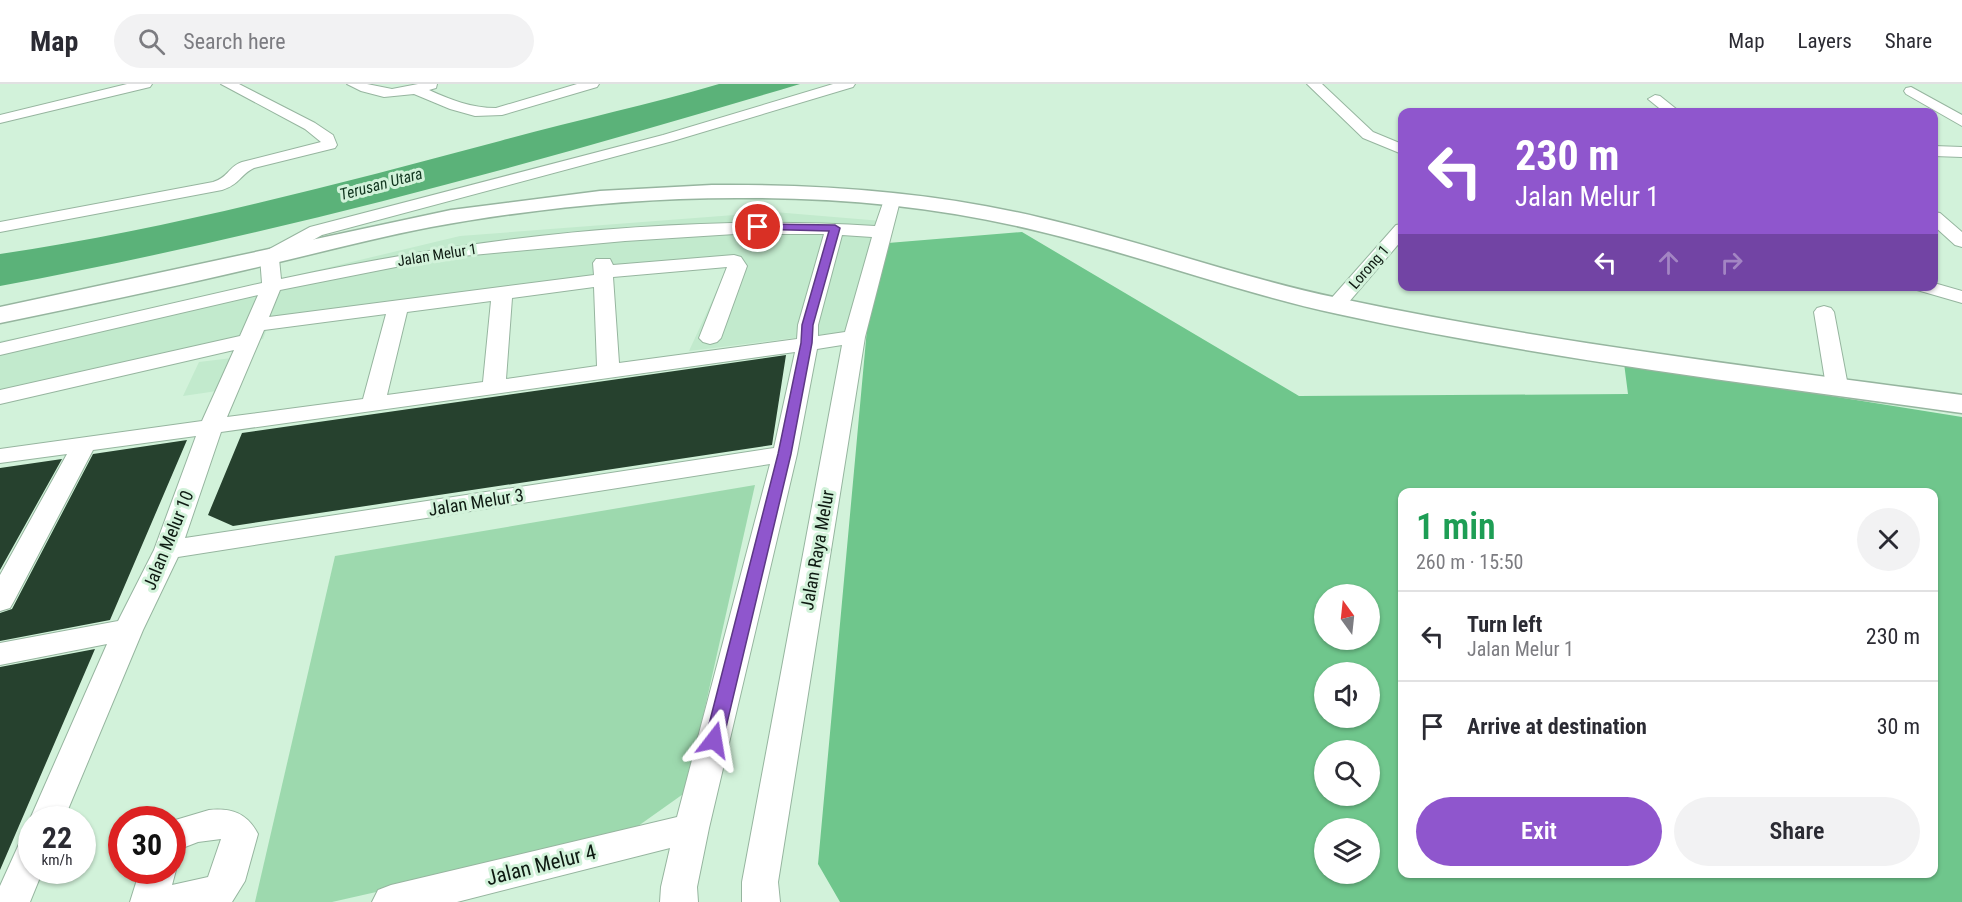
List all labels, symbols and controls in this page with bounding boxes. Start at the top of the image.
search box [114,14,534,68]
text: Map [30,25,78,58]
icon: search [135,25,168,58]
text: Search here [183,29,286,54]
text: Map [1728,29,1765,53]
text: Layers [1798,29,1852,53]
text: Share [1885,29,1932,53]
text: 230 m [1515,131,1620,180]
icon: left [1416,132,1494,210]
water label: Terusan Utara [337,164,425,204]
text: Jalan Melur 1 [1515,181,1659,213]
pin [732,201,783,252]
icon: arrive [741,210,774,243]
street label: Jalan Melur 1 [396,240,478,270]
street label: Lorong 1 [1345,241,1393,293]
icon: left [1589,246,1622,279]
icon: ahead [1652,246,1685,279]
icon: right [1715,246,1748,279]
street label: Jalan Melur 3 [427,484,525,520]
street label: Jalan Melur 10 [139,487,197,593]
street label: Jalan Raya Melur [796,488,838,612]
text: 1 min [1416,506,1496,548]
button: close [1857,508,1920,571]
text: 260 m · 15:50 [1416,550,1523,574]
north arrow [1314,584,1380,650]
map controls [1314,584,1380,884]
text: Turn left [1467,612,1542,637]
icon: left [1416,620,1449,653]
text: 230 m [1866,624,1920,649]
text: Jalan Melur 1 [1467,637,1574,661]
button: sound [1314,662,1380,728]
position arrow [682,708,746,772]
icon: arrive [1416,710,1449,743]
text: Arrive at destination [1467,714,1647,739]
text: 30 m [1877,714,1920,739]
button: search [1314,740,1380,806]
button: Exit [1416,797,1662,866]
button: Share [1674,797,1920,866]
speed limit sign: 30 [108,806,186,884]
button: layers [1314,818,1380,884]
text: 22 [42,820,72,855]
street label: Jalan Melur 4 [484,840,598,890]
text: km/h [42,851,72,869]

